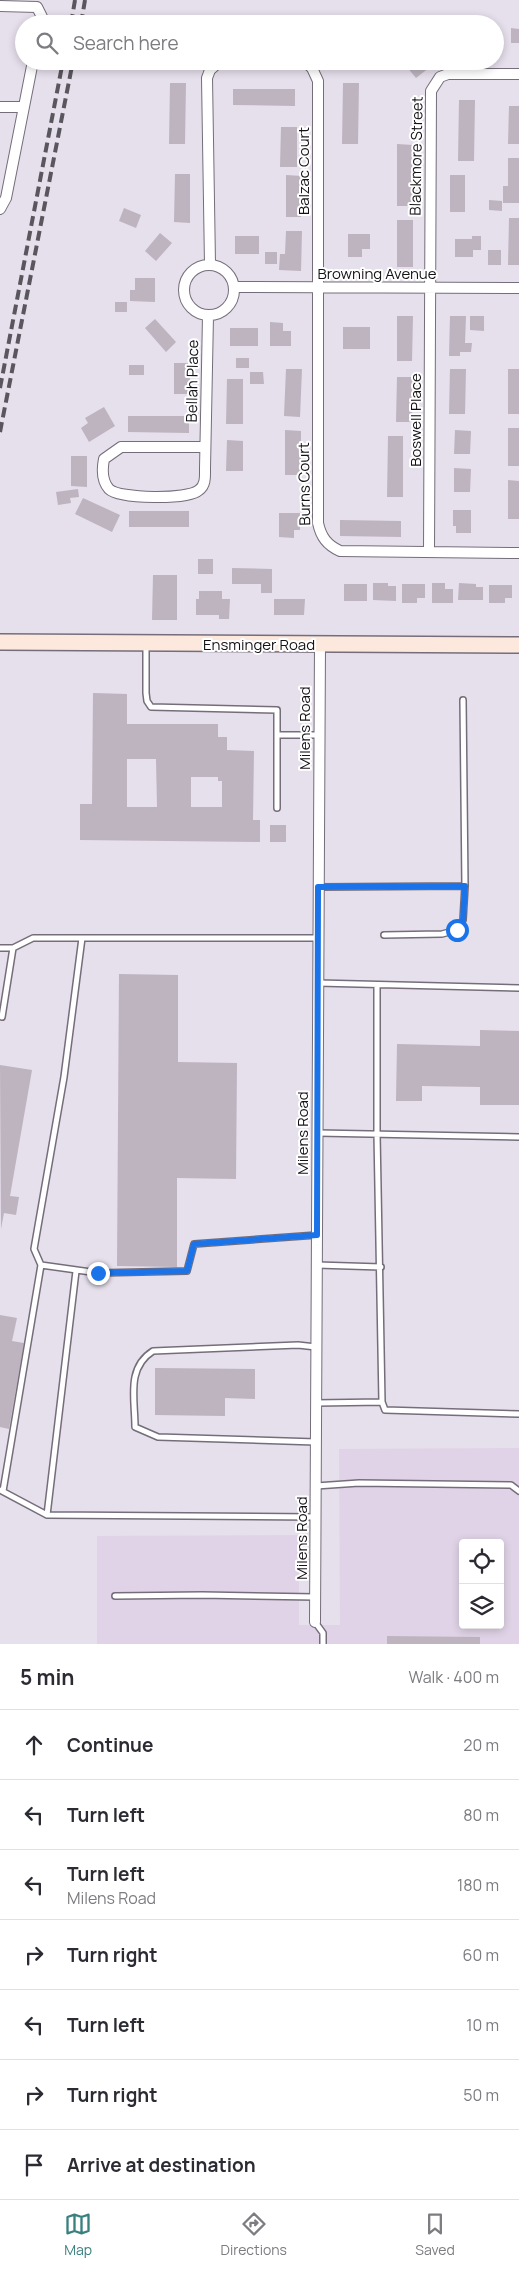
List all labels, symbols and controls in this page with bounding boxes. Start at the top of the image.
search box [15,15,504,70]
icon: search [33,29,61,57]
text: Search here [73,30,179,56]
street label: Blackmore Street [404,96,428,216]
street label: Balzac Court [293,127,314,215]
street label: Browning Avenue [317,263,437,284]
street label: Bellah Place [181,339,203,423]
street label: Boswell Place [405,373,426,467]
street label: Burns Court [293,442,315,526]
street label: Ensminger Road [203,634,315,655]
street label: Milens Road [294,686,315,770]
route start [446,919,469,942]
street label: Milens Road [292,1091,313,1175]
route end [87,1262,110,1285]
street label: Milens Road [291,1496,312,1580]
map controls [459,1539,504,1629]
button: locate [459,1539,504,1584]
button: layers [459,1584,504,1629]
text: 5 min [20,1663,74,1691]
text: Walk · 400 m [408,1666,499,1688]
icon: ahead [20,1731,48,1759]
text: Continue [67,1732,153,1758]
text: 20 m [463,1734,499,1756]
icon: left [20,1801,48,1829]
text: Turn left [67,1802,145,1828]
text: 80 m [463,1804,499,1826]
text: Turn left [67,1861,145,1887]
icon: left [20,1871,48,1899]
text: 180 m [457,1874,499,1896]
text: Milens Road [67,1887,156,1909]
icon: right [20,1941,48,1969]
text: Turn right [67,1942,157,1968]
text: 60 m [463,1944,499,1966]
icon: left [20,2011,48,2039]
text: Turn left [67,2012,145,2038]
text: 10 m [466,2014,499,2036]
icon: right [20,2081,48,2109]
text: Turn right [67,2082,157,2108]
text: 50 m [463,2084,499,2106]
icon: arrive [20,2151,48,2179]
text: Arrive at destination [67,2152,256,2178]
tab: Map [64,2210,92,2259]
tab: Directions [221,2210,287,2259]
tab: Saved [415,2210,455,2259]

